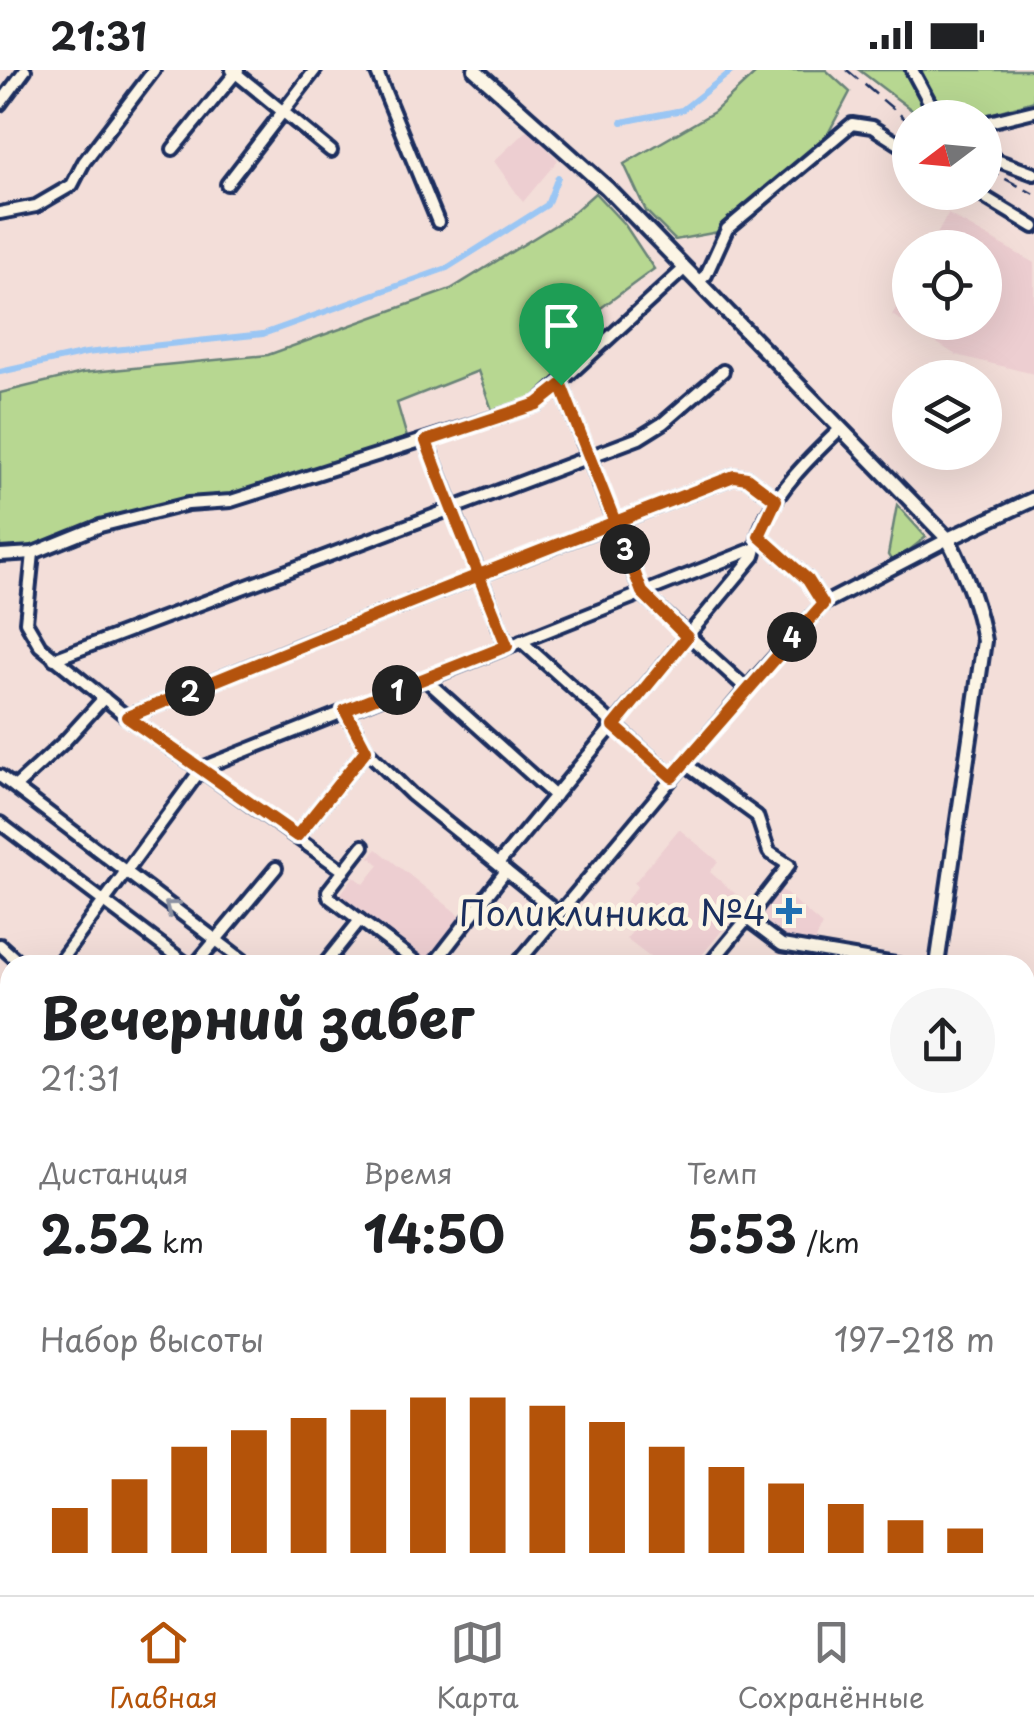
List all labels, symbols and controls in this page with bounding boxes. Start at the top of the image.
text: 21:31 [50,7,147,64]
north arrow [892,100,1002,210]
map controls [892,100,1002,470]
button: locate [892,230,1002,340]
pin [519,283,604,386]
icon: arrive [534,298,589,353]
button: layers [892,360,1002,470]
pin: 3 [600,524,650,574]
text: 3 [616,527,634,570]
pin: 4 [767,612,817,662]
text: 4 [782,615,802,658]
pin: 1 [372,665,422,715]
pin: 2 [165,666,215,716]
text: 1 [390,668,404,711]
text: 2 [180,669,200,712]
place label: Поликлиника №4 [459,885,766,938]
marker: Поликлиника №4 [776,898,802,924]
one-way arrow [164,901,182,919]
text: Вечерний забег [40,975,474,1058]
button: share [890,988,995,1093]
text: 21:31 [40,1054,120,1102]
text: Дистанция [40,1151,189,1194]
text: Время [363,1151,453,1194]
text: Темп [687,1151,757,1194]
text: 2.52 [40,1194,153,1270]
text: 14:50 [363,1194,505,1270]
text: 5:53 [687,1194,797,1270]
text: km [153,1220,204,1263]
text: /km [797,1220,860,1263]
text: Набор высоты [40,1315,264,1363]
text: 197–218 m [834,1315,995,1363]
tab: Главная [109,1615,218,1718]
tab: Карта [437,1615,519,1718]
tab: Сохранённые [737,1615,925,1718]

